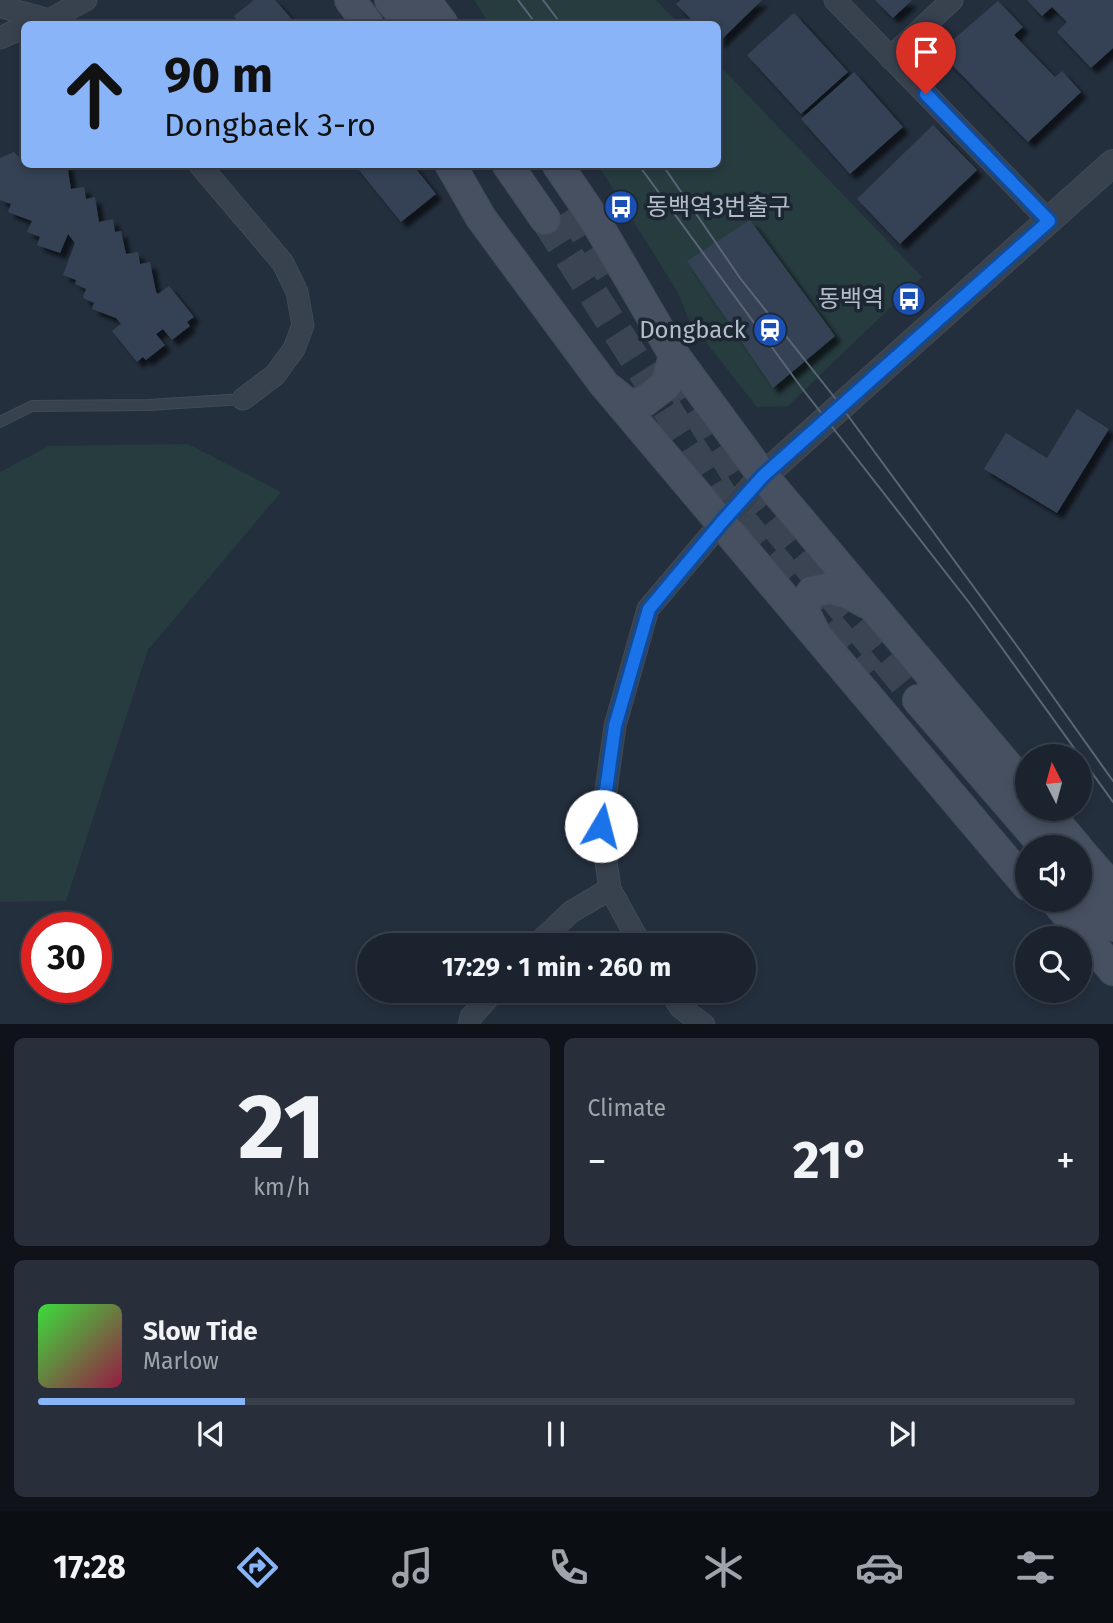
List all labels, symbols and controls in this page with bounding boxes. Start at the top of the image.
pin [896,22,956,94]
icon: arrive [907,33,945,71]
text: 90 m [164,46,273,105]
icon: ahead [49,49,140,140]
text: Dongbaek 3-ro [164,106,376,144]
bus stop icon: 동백역3번출구 [602,188,640,226]
place label: 동백역3번출구 [646,193,790,221]
bus stop icon: 동백역 [890,280,928,318]
place label: 동백역 [818,285,884,313]
station icon: Dongback [751,311,789,349]
place label: Dongback [639,316,747,344]
north arrow [1015,744,1092,821]
map controls [1015,744,1092,1003]
position arrow [564,789,638,863]
button: sound [1015,835,1092,912]
speed limit sign: 30 [21,912,112,1003]
button: search [1015,926,1092,1003]
text: 17:29 · 1 min · 260 m [442,952,671,983]
text: 21 [238,1073,325,1182]
text: Climate [588,1094,666,1122]
text: 21° [793,1129,870,1192]
text: − [588,1138,607,1184]
text: + [1056,1138,1075,1184]
text: km/h [253,1173,310,1201]
text: Slow Tide [143,1316,258,1347]
text: Marlow [143,1347,219,1375]
icon: previous [192,1415,230,1453]
icon: pause [537,1415,575,1453]
icon: next [883,1415,921,1453]
icon: directions [233,1543,282,1592]
icon: music [388,1543,437,1592]
icon: phone [544,1543,593,1592]
icon: climate [699,1543,748,1592]
icon: car [855,1543,904,1592]
icon: filters [1011,1543,1060,1592]
text: 17:28 [53,1548,126,1586]

